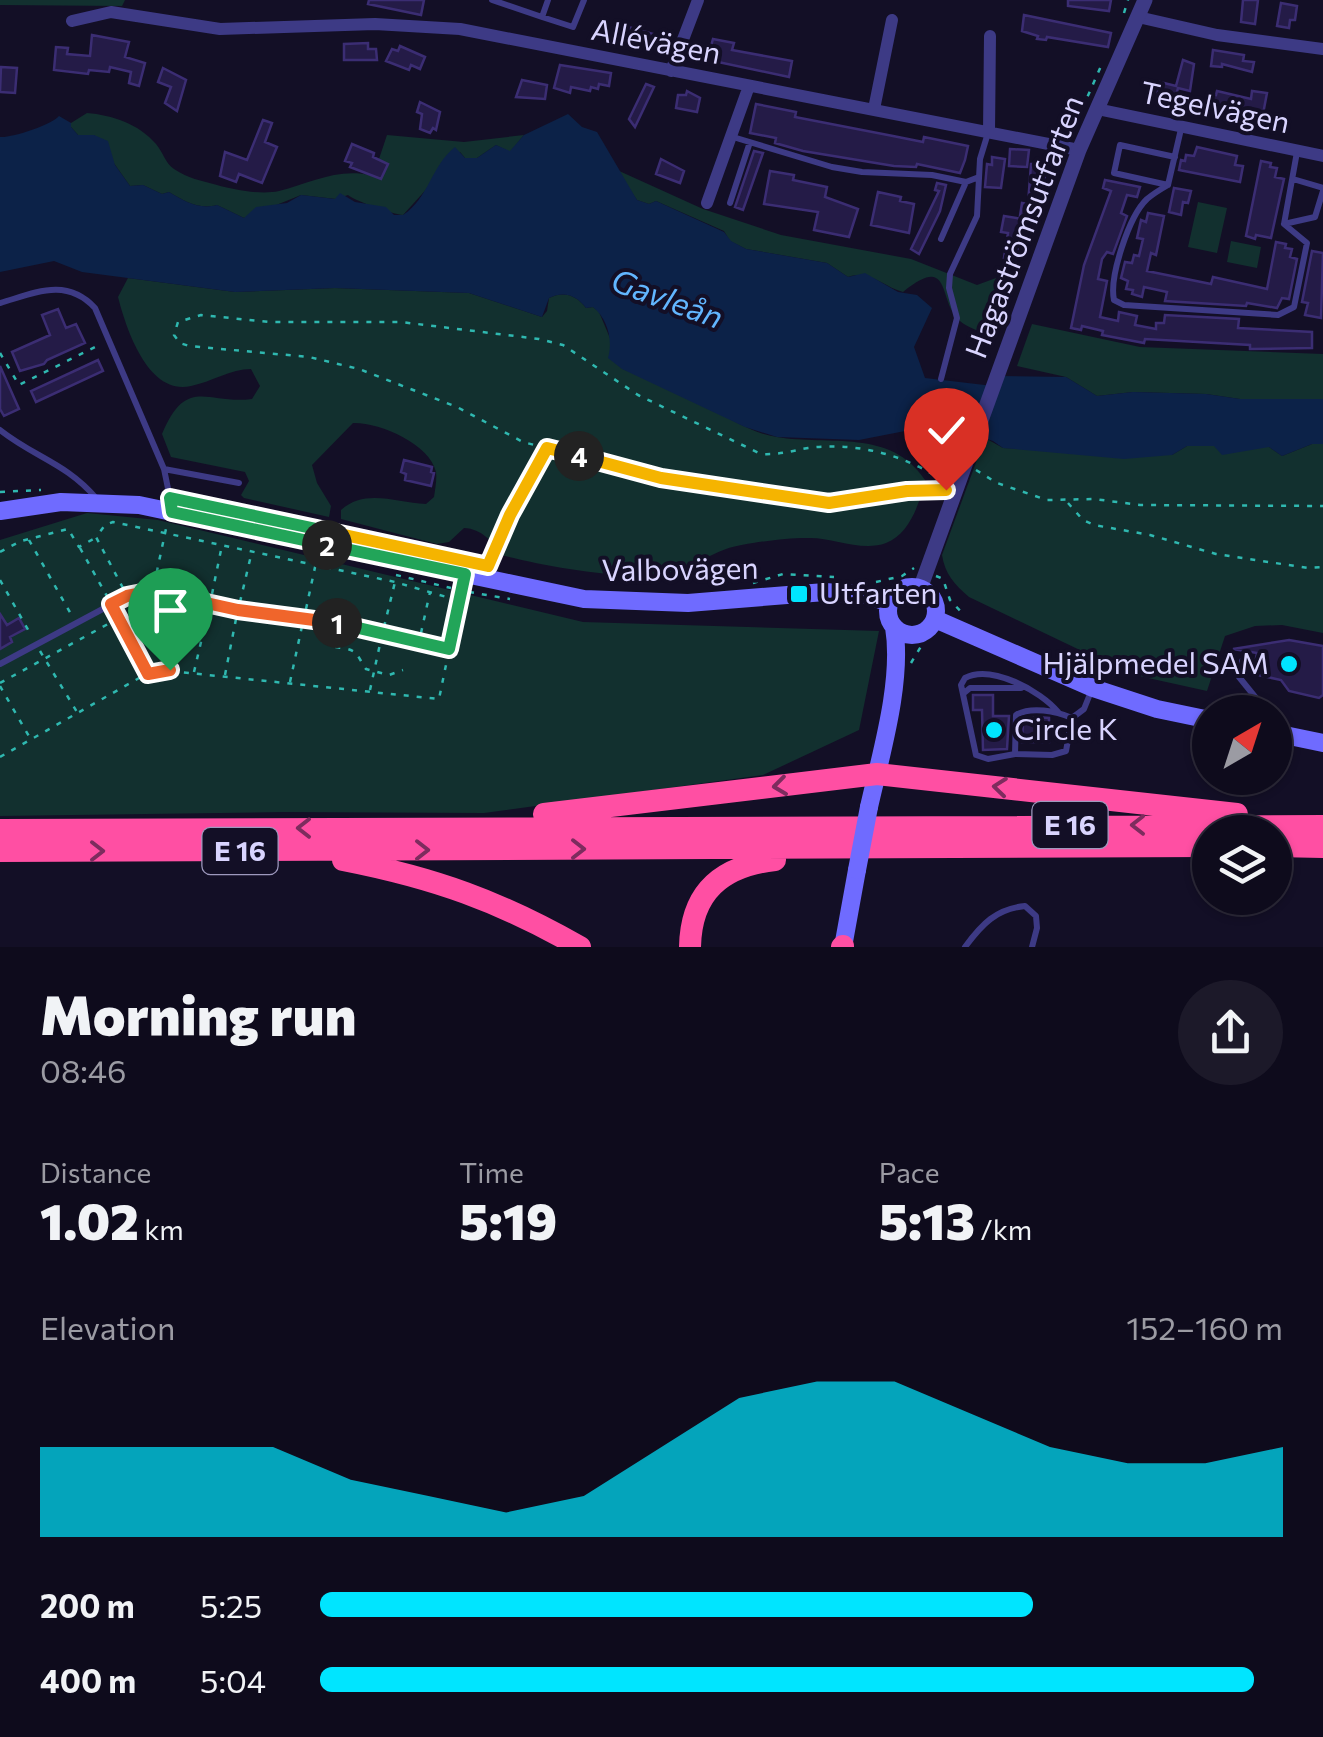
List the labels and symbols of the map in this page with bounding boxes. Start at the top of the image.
street label: Allévägen [589,9,724,70]
street label: Tegelvägen [1137,72,1294,139]
street label: Hagaströmsutfarten [956,90,1090,363]
water label: Gavleån [606,259,729,336]
pin [904,388,989,491]
pin: 4 [554,431,604,481]
pin: 2 [302,520,352,570]
street label: Valbovägen [601,548,759,587]
pin [128,568,213,671]
place label: Utfarten [819,573,938,610]
marker: Utfarten [788,583,810,605]
pin: 1 [312,598,362,648]
place label: Hjälpmedel SAM [1042,643,1269,680]
marker: Hjälpmedel SAM [1278,653,1300,675]
north arrow [1192,695,1292,795]
place label: Circle K [1014,709,1118,746]
marker: Circle K [983,719,1005,741]
one-way arrow [771,775,787,796]
one-way arrow [992,777,1008,798]
road number: E 16 [1032,802,1108,848]
one-way arrow [1129,814,1144,836]
one-way arrow [296,817,312,839]
road number: E 16 [202,828,278,874]
one-way arrow [572,838,587,860]
one-way arrow [416,839,431,861]
one-way arrow [90,840,106,862]

